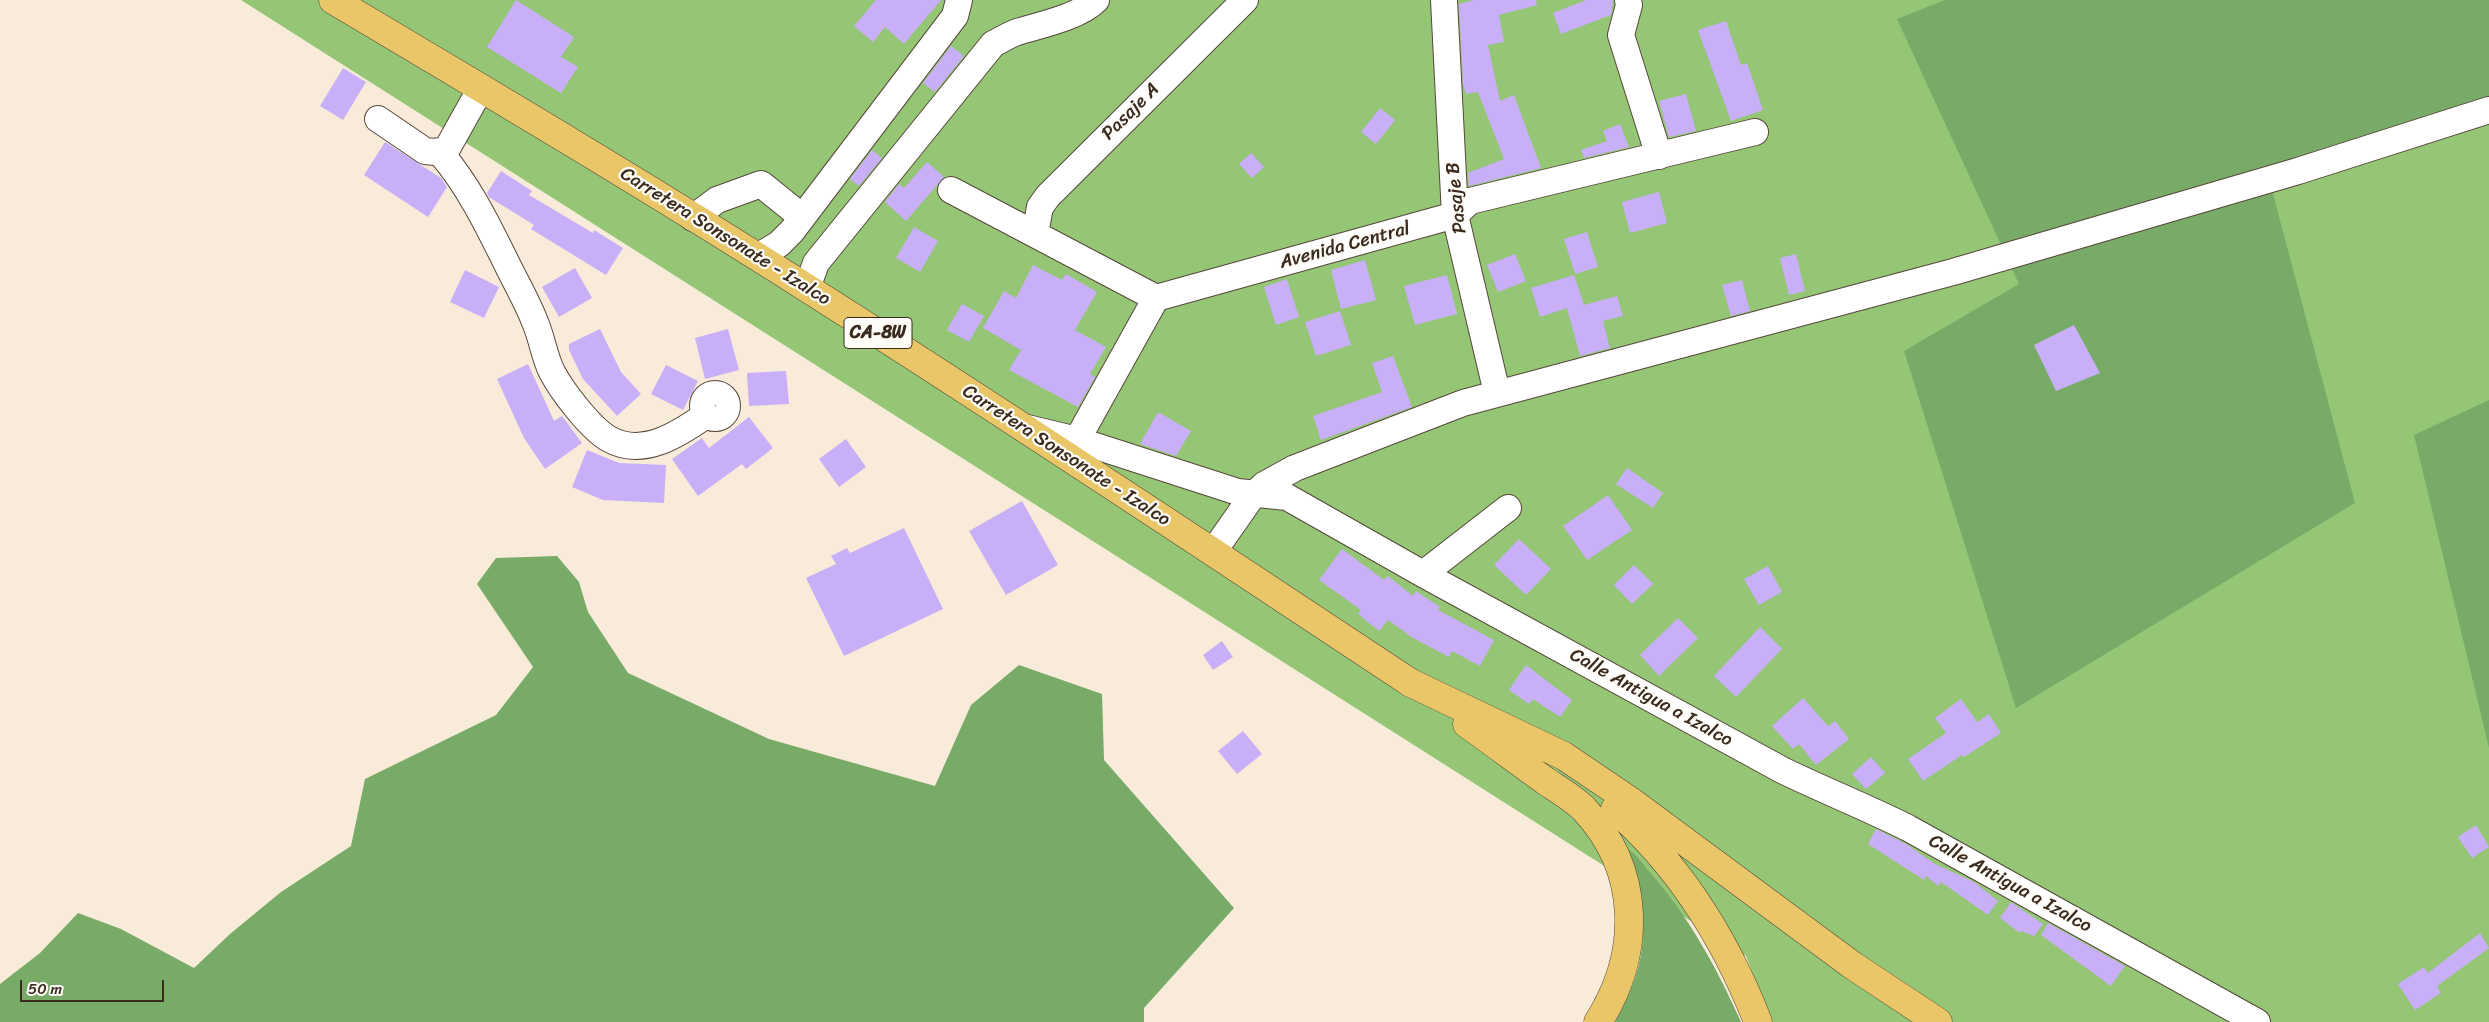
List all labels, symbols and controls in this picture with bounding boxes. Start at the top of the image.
street label: Pasaje A [1097,78,1165,146]
street label: Pasaje B [1442,161,1472,235]
street label: Carretera Sonsonate - Izalco [616,163,834,311]
street label: Avenida Central [1277,218,1413,274]
road number: CA-8W [844,317,912,348]
street label: Carretera Sonsonate - Izalco [958,380,1174,532]
street label: Calle Antigua a Izalco [1566,644,1736,752]
street label: Calle Antigua a Izalco [1925,830,2095,938]
scale bar [22,970,166,1002]
text: 50 m [28,976,62,1002]

